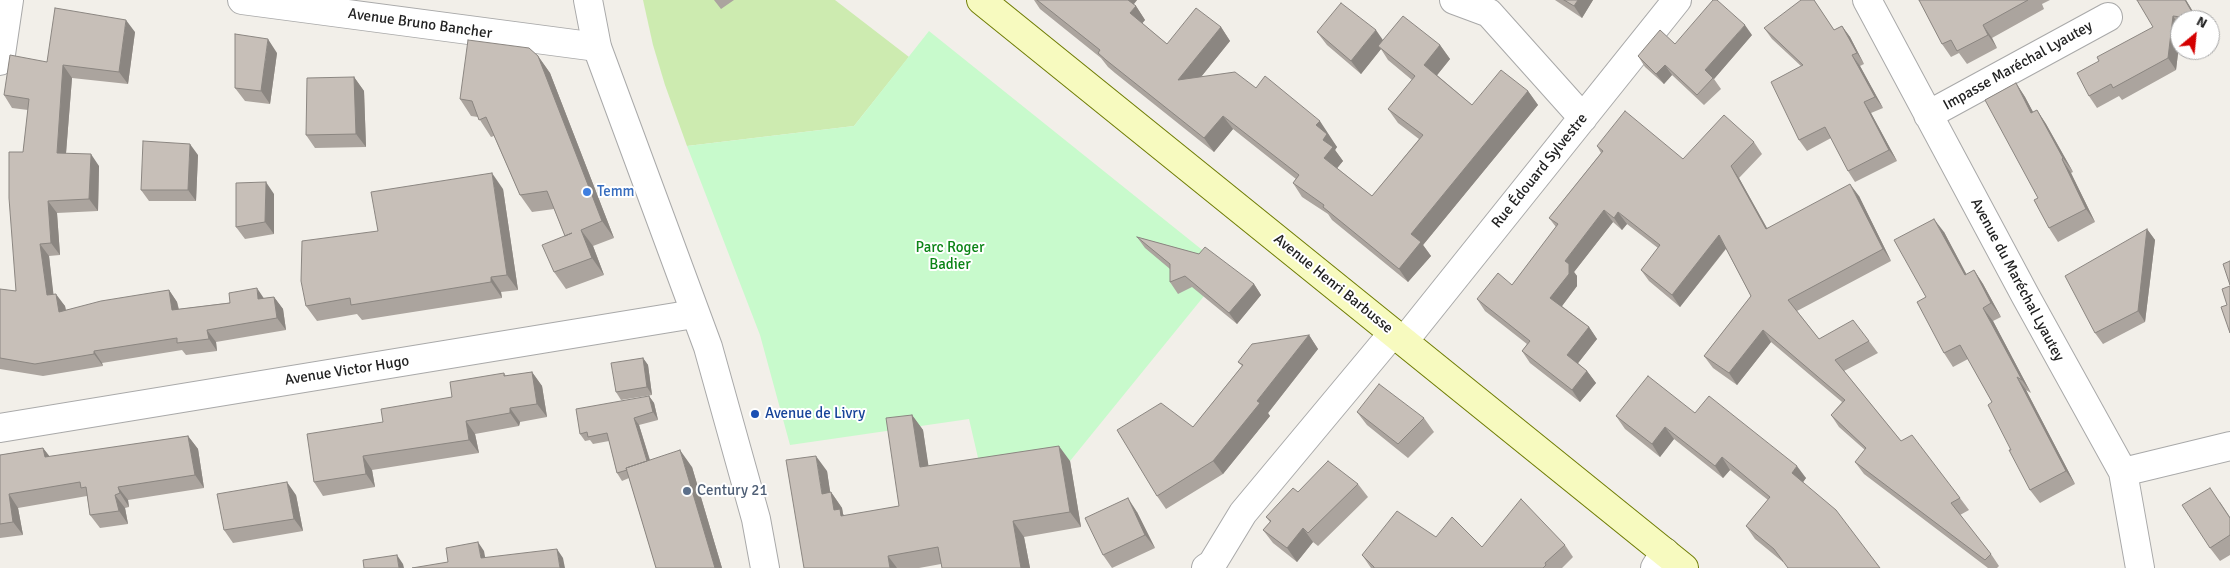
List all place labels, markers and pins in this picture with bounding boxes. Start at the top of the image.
place label: Temm [597,183,635,201]
marker: Temm [581,186,593,198]
place label: Avenue de Livry [765,405,865,423]
marker: Avenue de Livry [749,408,761,420]
place label: Century 21 [697,482,768,500]
marker: Century 21 [681,485,693,497]

